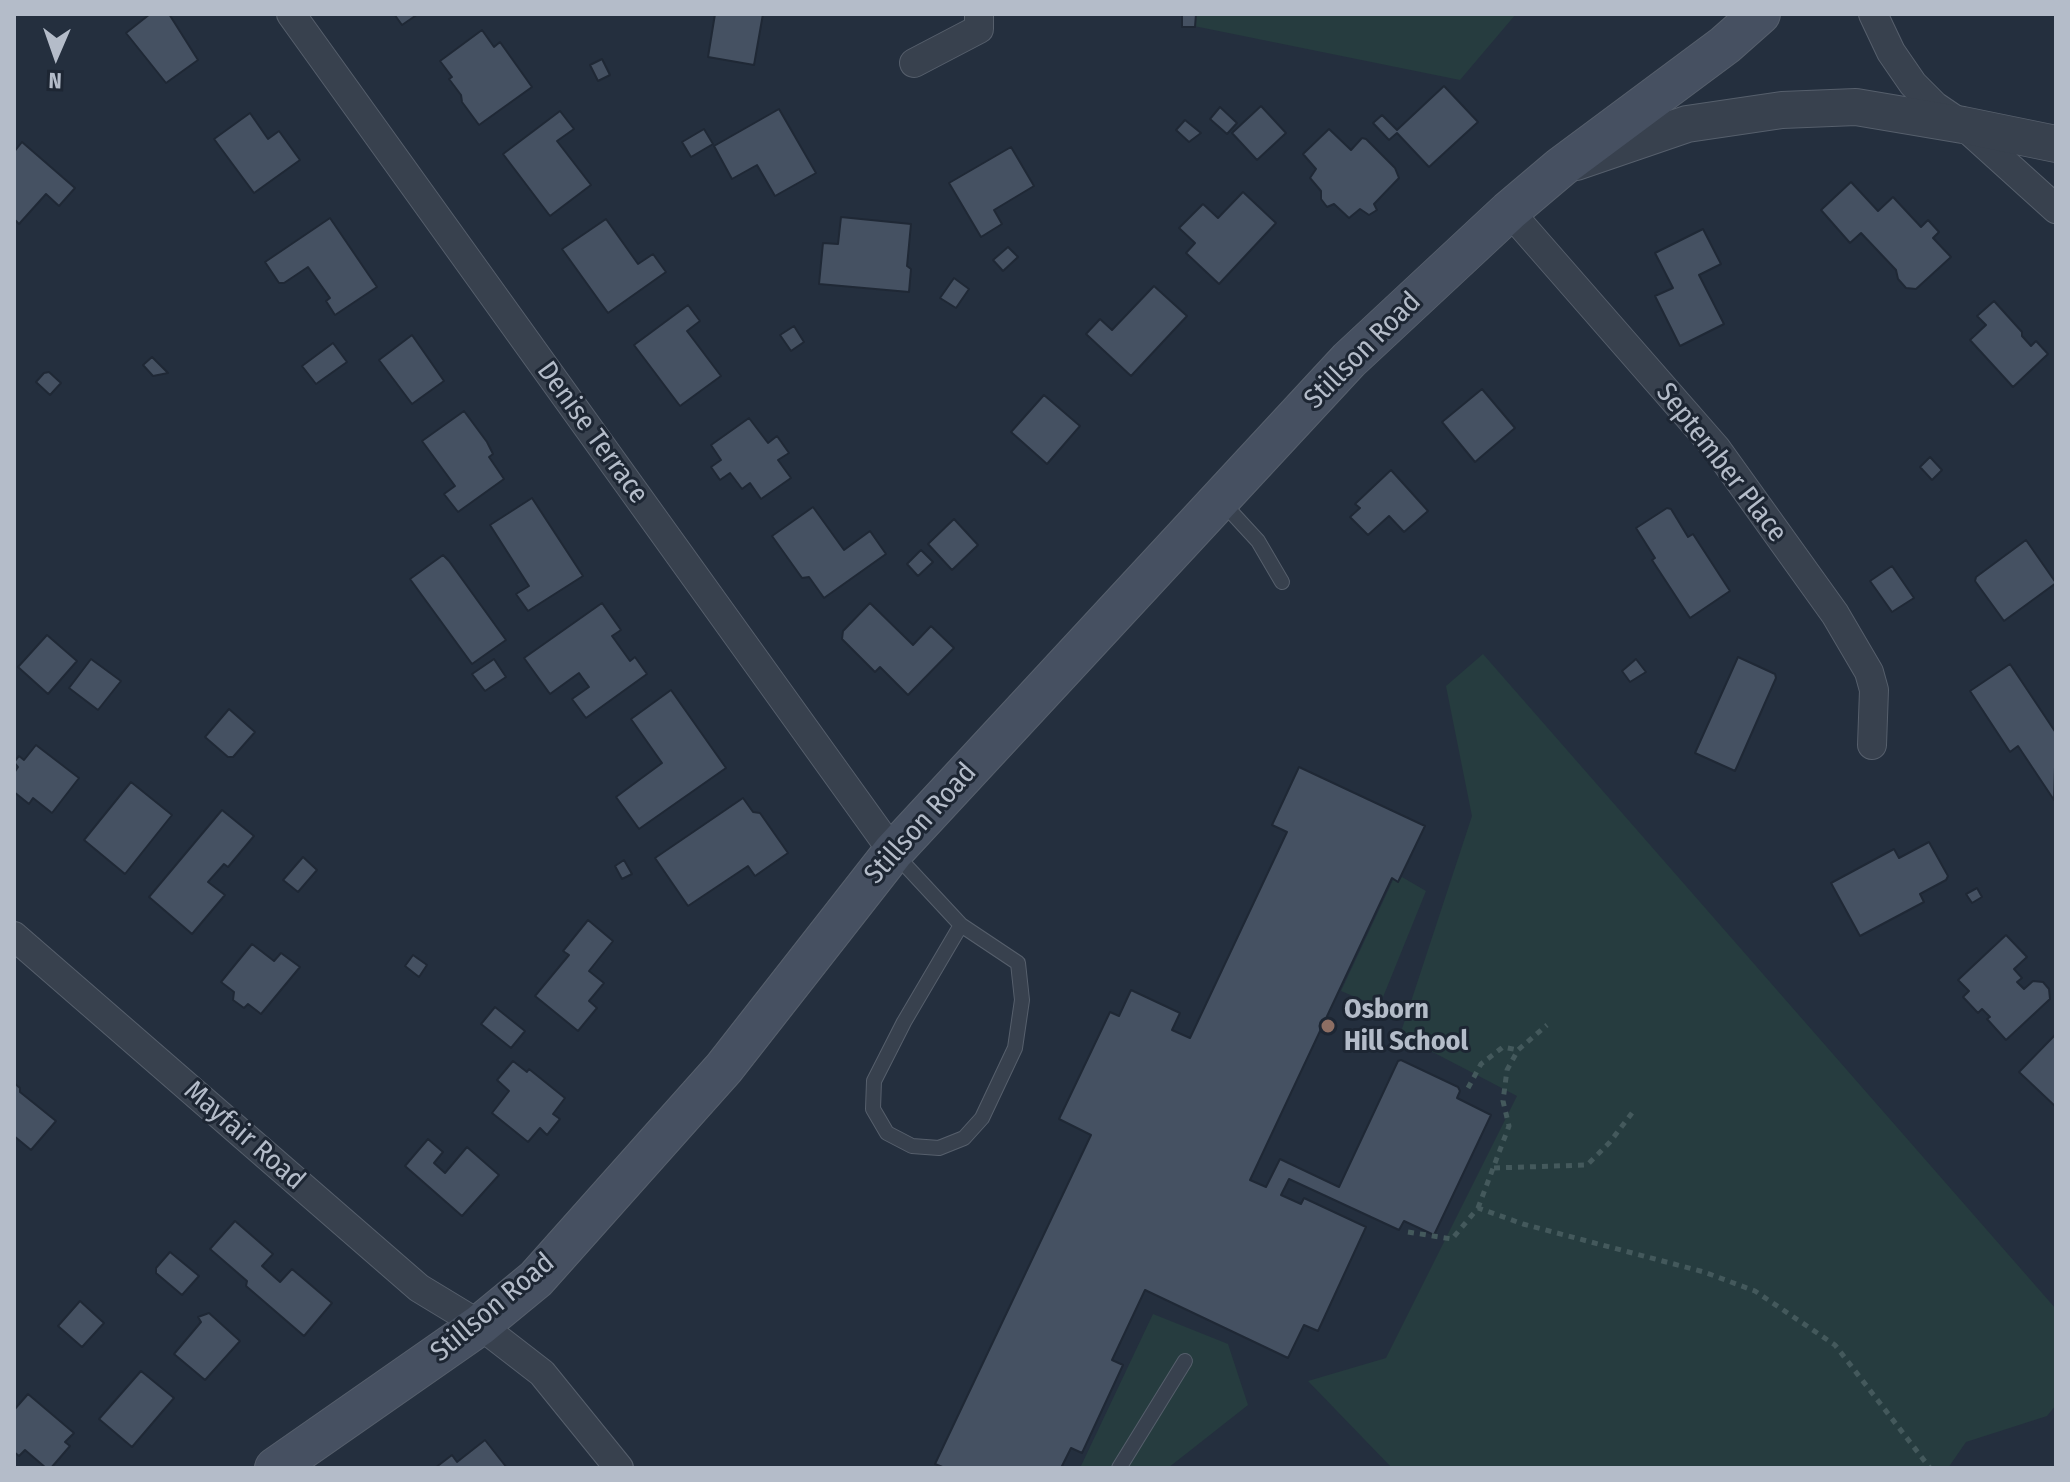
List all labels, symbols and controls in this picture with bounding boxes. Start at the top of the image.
north arrow [16,16,96,96]
text: N [48,67,62,94]
street label: Stillson Road [1298,286,1428,416]
street label: Denise Terrace [529,355,655,511]
street label: September Place [1649,377,1793,549]
street label: Stillson Road [858,757,984,891]
place label: Osborn Hill School [1344,993,1468,1059]
marker: Osborn Hill School [1319,1017,1337,1035]
street label: Mayfair Road [177,1074,311,1198]
street label: Stillson Road [424,1247,562,1369]

